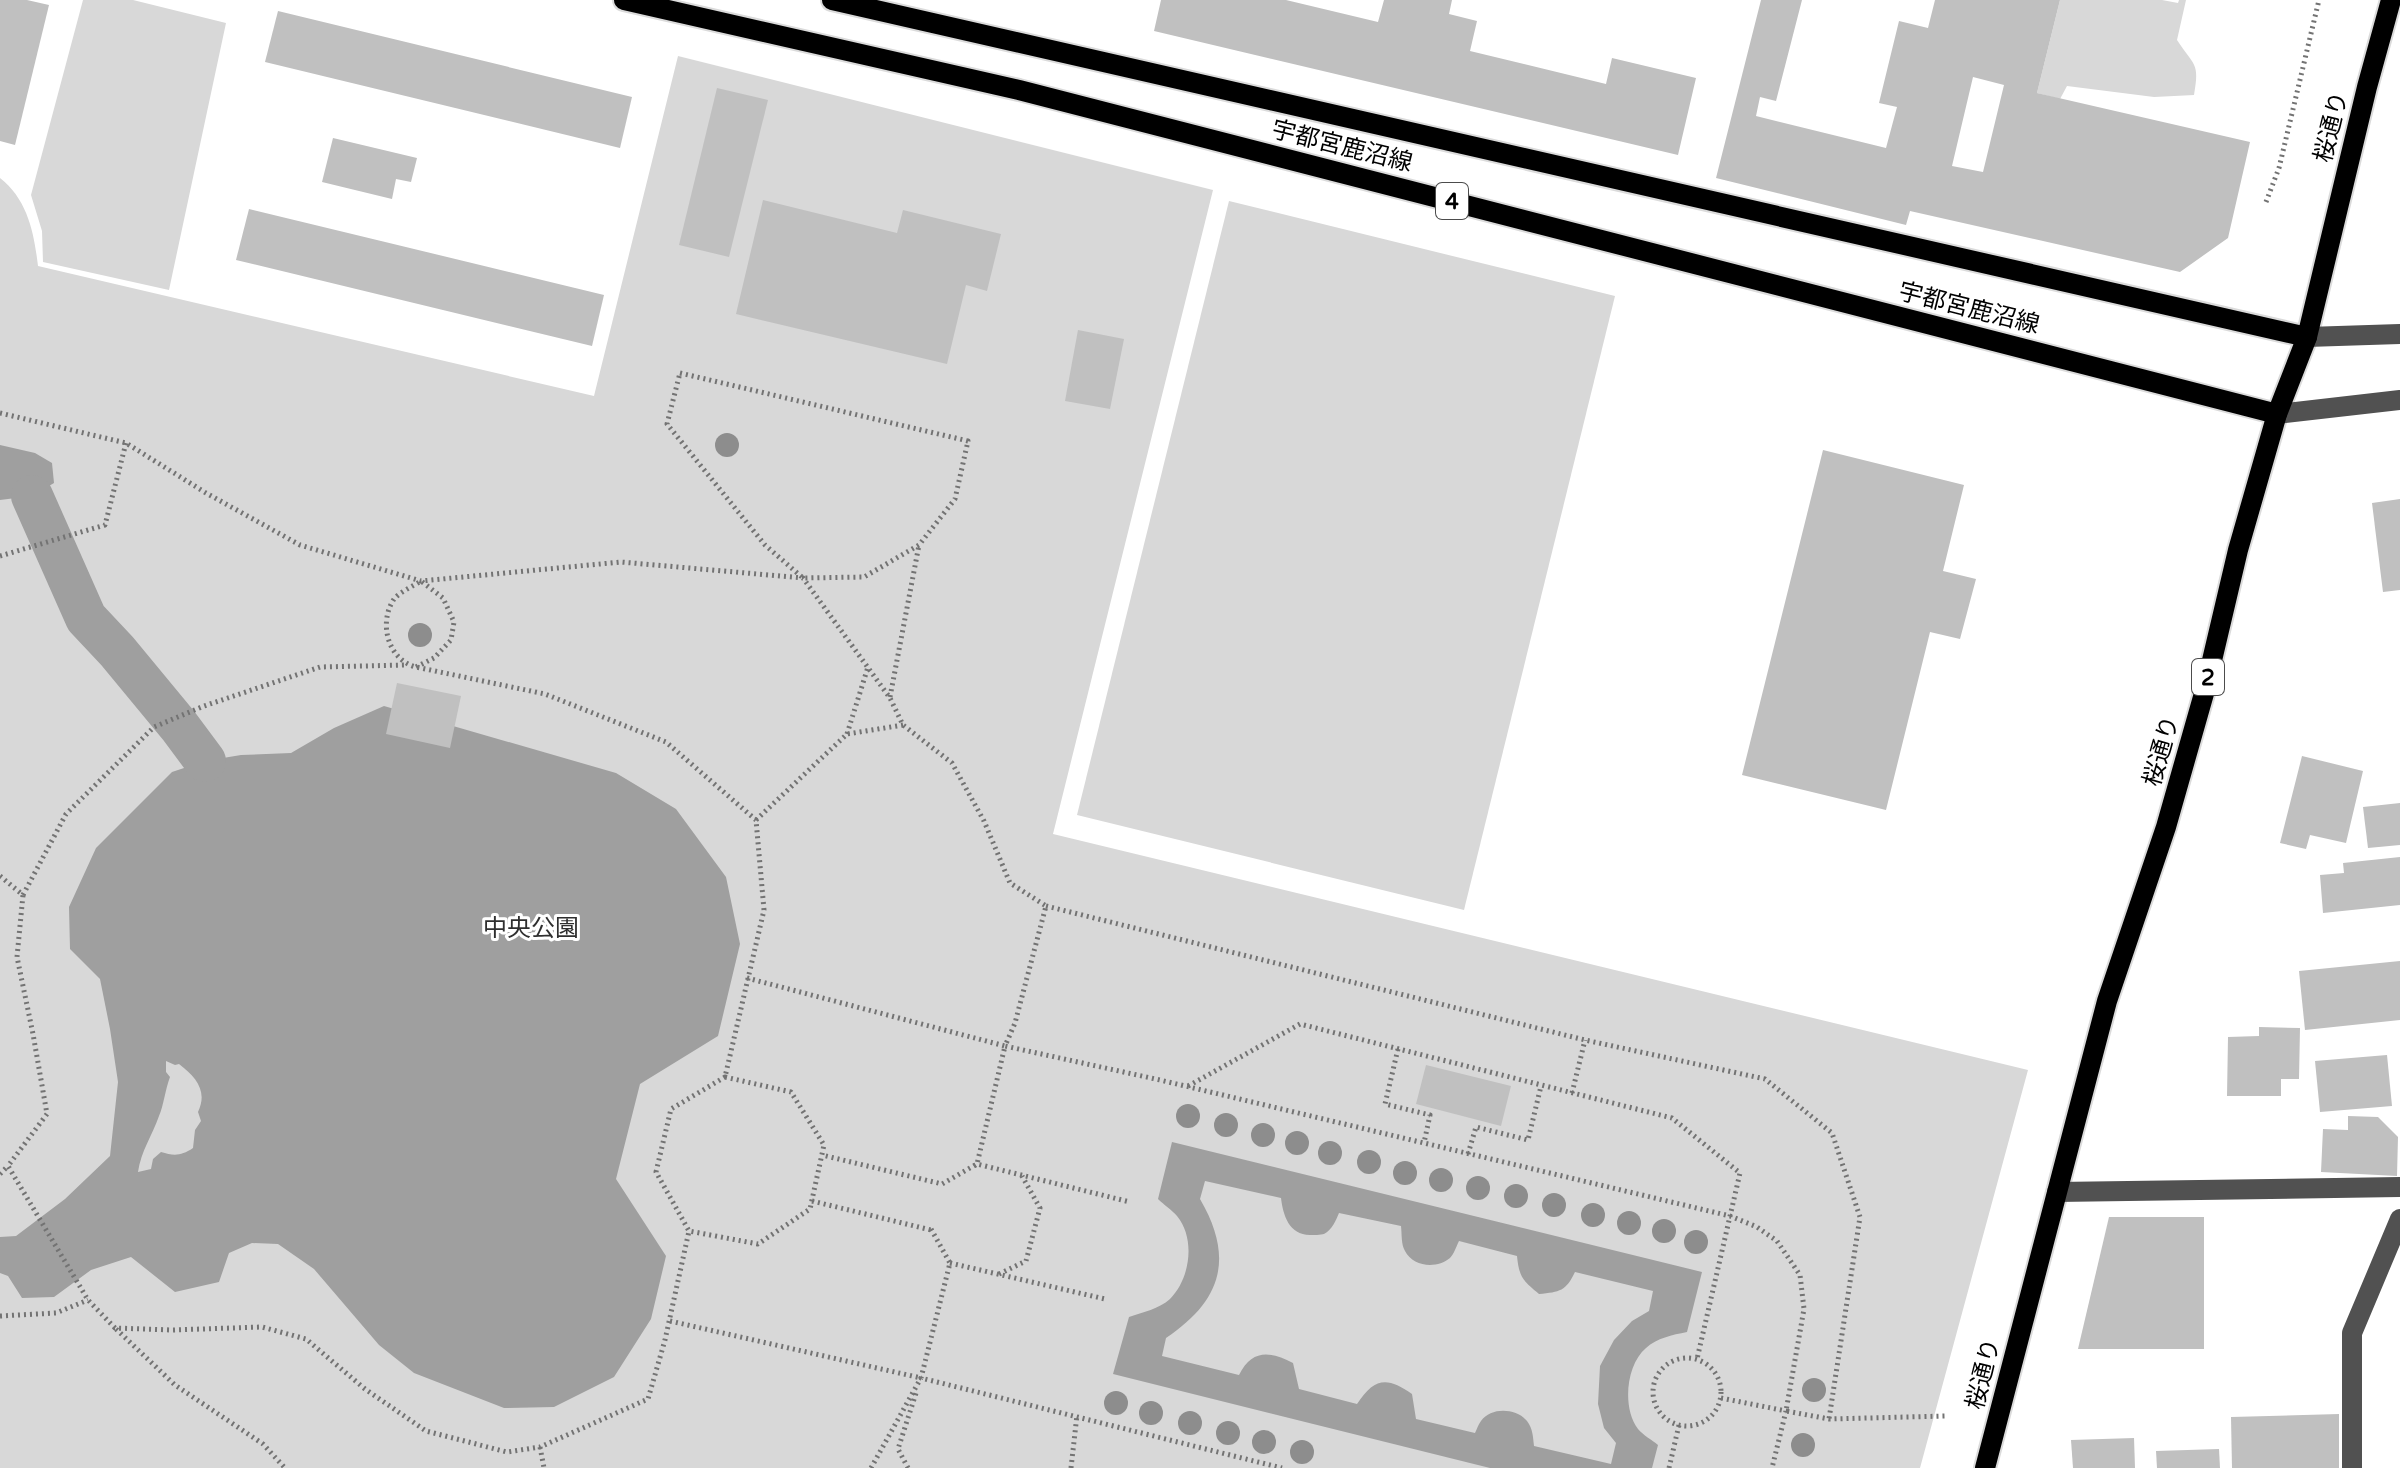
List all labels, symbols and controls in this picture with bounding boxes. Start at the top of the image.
street label: 桜通り [2309,89,2354,166]
street label: 宇都宮鹿沼線 [1269,115,1415,178]
road number: 4 [1436,183,1468,219]
street label: 宇都宮鹿沼線 [1896,277,2042,340]
road number: 2 [2192,659,2224,695]
street label: 桜通り [2138,713,2185,790]
park label: 中央公園 [483,914,579,943]
street label: 桜通り [1961,1336,2006,1413]

